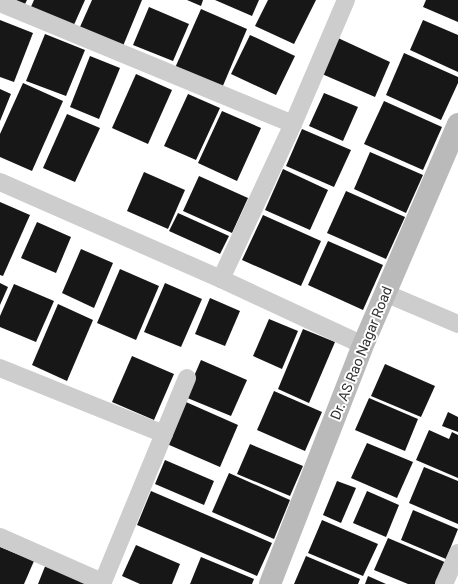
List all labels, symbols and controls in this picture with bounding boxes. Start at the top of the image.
street label: Dr. AS Rao Nagar Road [327,284,395,422]

